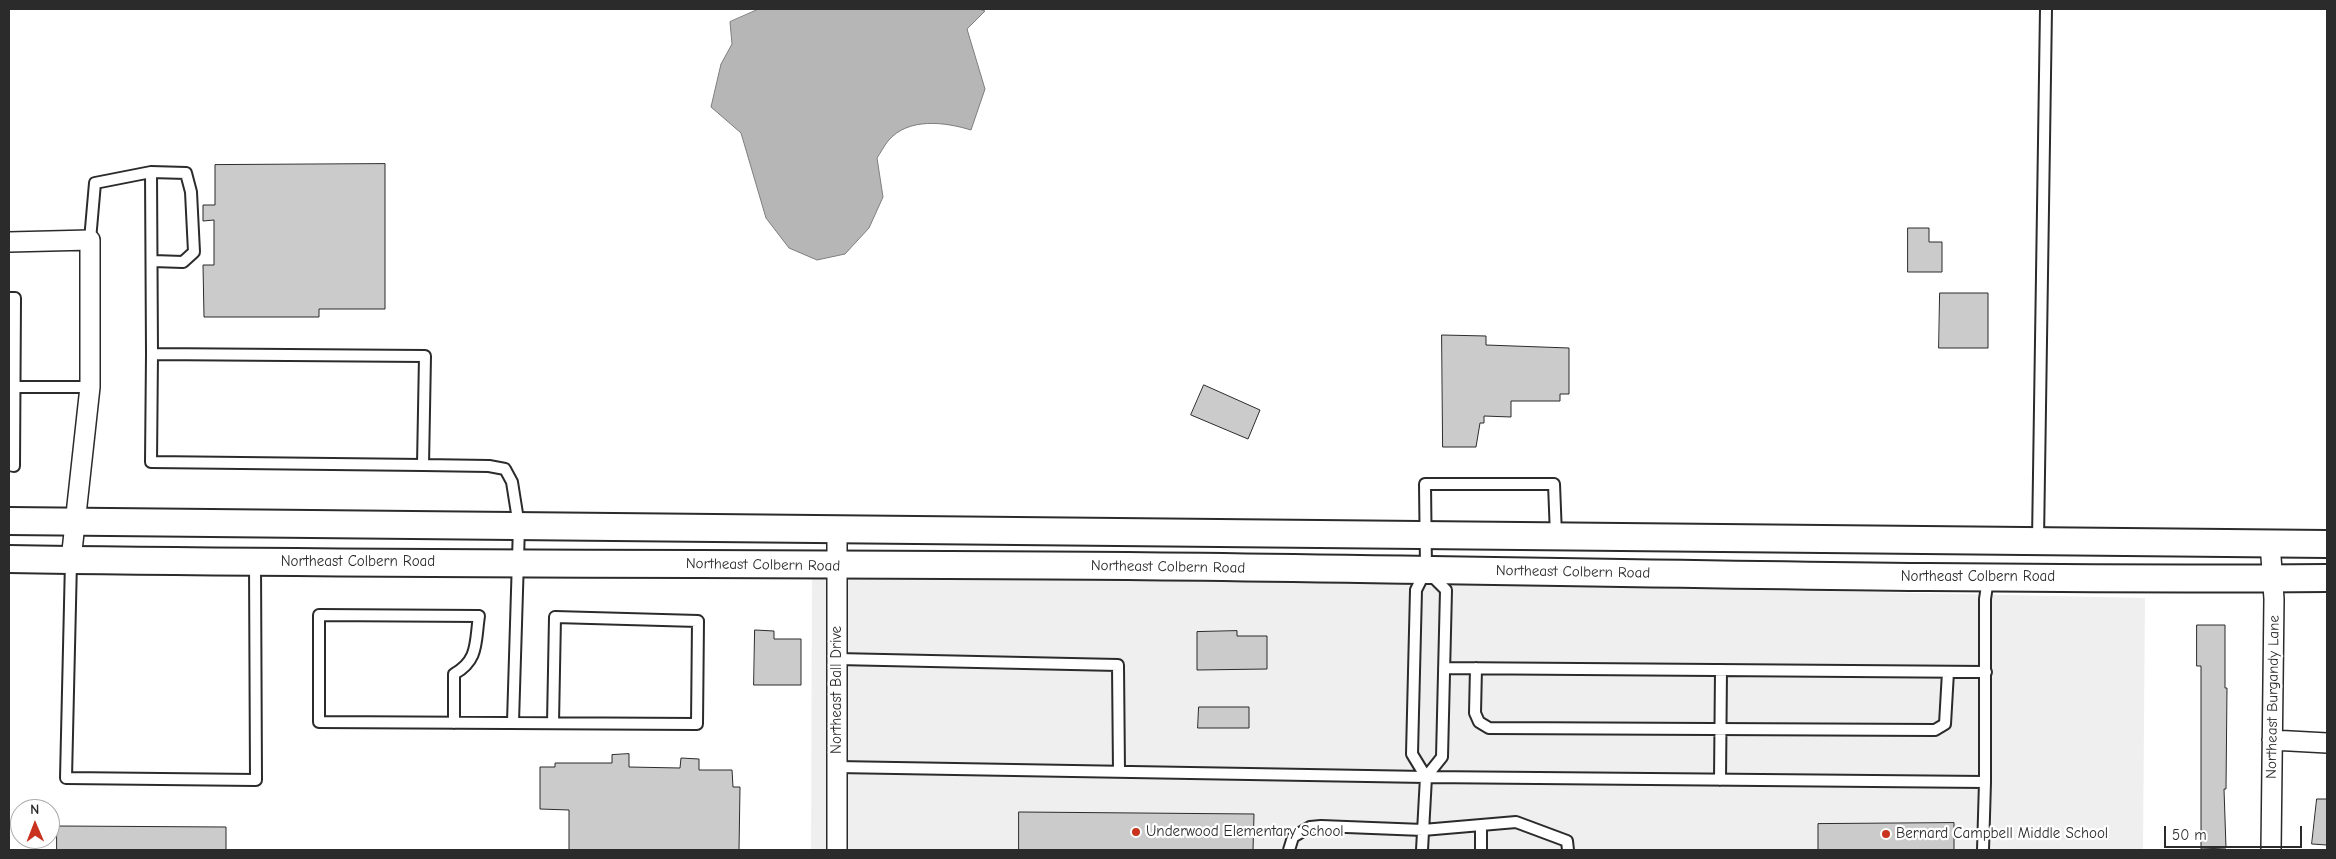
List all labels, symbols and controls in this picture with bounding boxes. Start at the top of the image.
street label: Northeast Colbern Road [281,553,435,571]
street label: Northeast Colbern Road [686,555,840,575]
street label: Northeast Colbern Road [1091,557,1245,577]
street label: Northeast Colbern Road [1496,562,1650,582]
street label: Northeast Colbern Road [1901,568,2055,586]
street label: Northeast Burgandy Lane [2263,615,2283,779]
street label: Northeast Ball Drive [828,626,846,754]
north arrow [10,799,60,849]
text: N [30,801,39,818]
scale bar [2166,816,2304,848]
place label: Underwood Elementary School [1146,823,1344,841]
place label: Bernard Campbell Middle School [1896,825,2108,843]
marker: Underwood Elementary School [1130,826,1142,838]
text: 50 m [2172,826,2207,844]
marker: Bernard Campbell Middle School [1880,828,1892,840]

